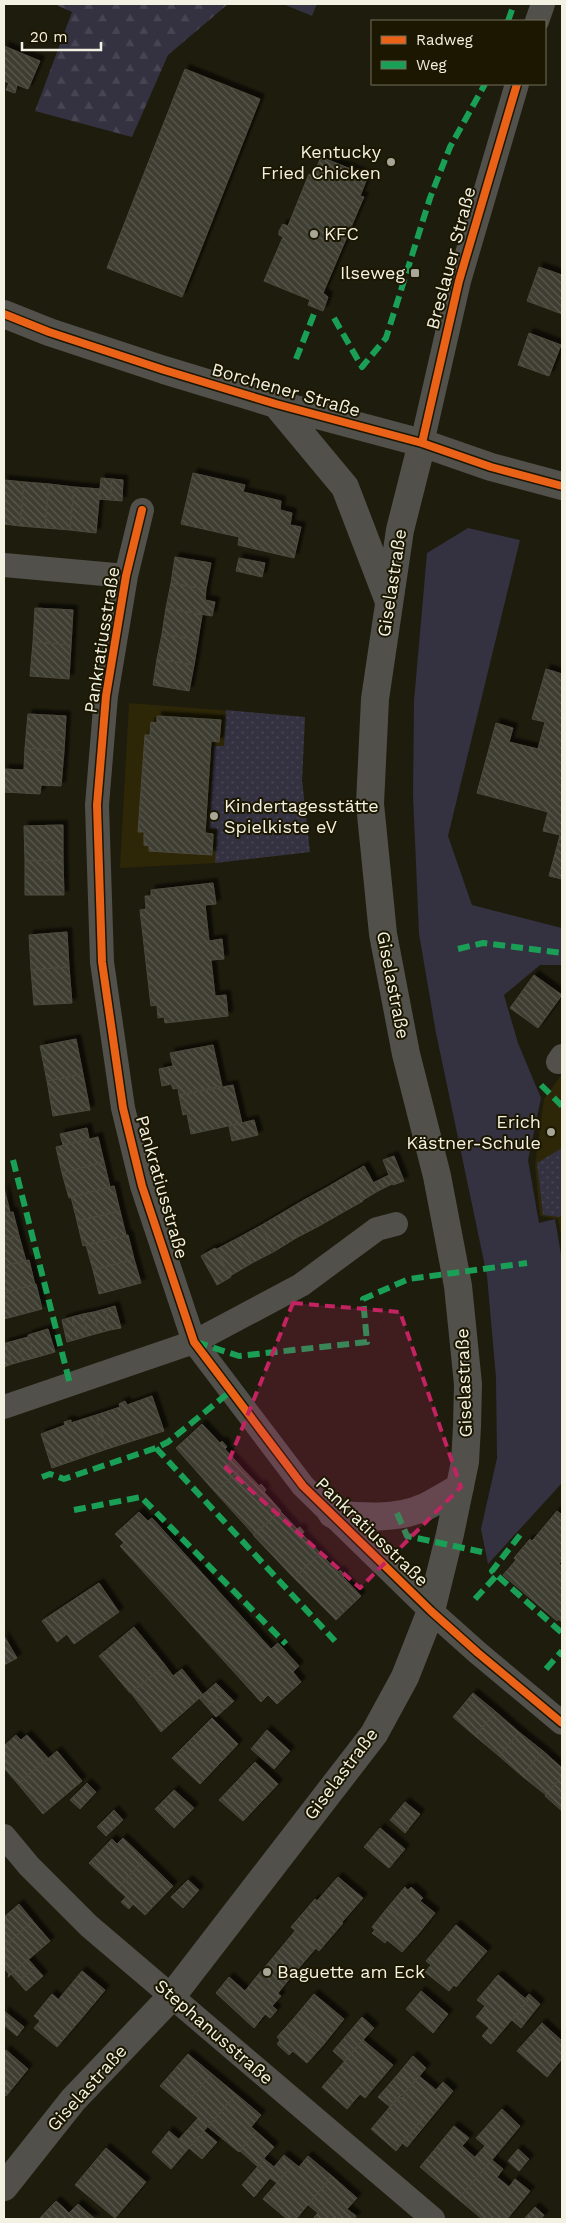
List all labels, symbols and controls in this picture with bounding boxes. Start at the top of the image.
scale bar [22,20,101,52]
legend [371,20,546,85]
text: 20 m [30,28,68,46]
text: Radweg [416,31,473,49]
text: Weg [416,56,447,74]
place label: Kentucky Fried Chicken [261,141,382,183]
marker: Kentucky Fried Chicken [385,156,397,168]
street label: Breslauer Straße [421,184,480,331]
place label: KFC [324,223,359,244]
marker: KFC [308,228,320,240]
place label: Ilseweg [340,262,405,283]
marker: Ilseweg [409,267,421,279]
street label: Borchener Straße [209,358,363,421]
street label: Giselastraße [373,527,410,638]
street label: Pankratiusstraße [80,565,123,715]
place label: Kindertagesstätte Spielkiste eV [224,795,379,837]
marker: Kindertagesstätte Spielkiste eV [208,810,220,822]
street label: Giselastraße [373,929,414,1040]
place label: Erich Kästner-Schule [406,1111,541,1153]
street label: Pankratiusstraße [132,1113,193,1261]
marker: Erich Kästner-Schule [545,1126,557,1138]
street label: Giselastraße [451,1328,476,1438]
street label: Pankratiusstraße [312,1473,433,1591]
street label: Giselastraße [299,1724,382,1824]
place label: Baguette am Eck [277,1961,425,1982]
marker: Baguette am Eck [261,1966,273,1978]
street label: Stephanusstraße [151,1975,278,2089]
street label: Giselastraße [42,2040,131,2135]

